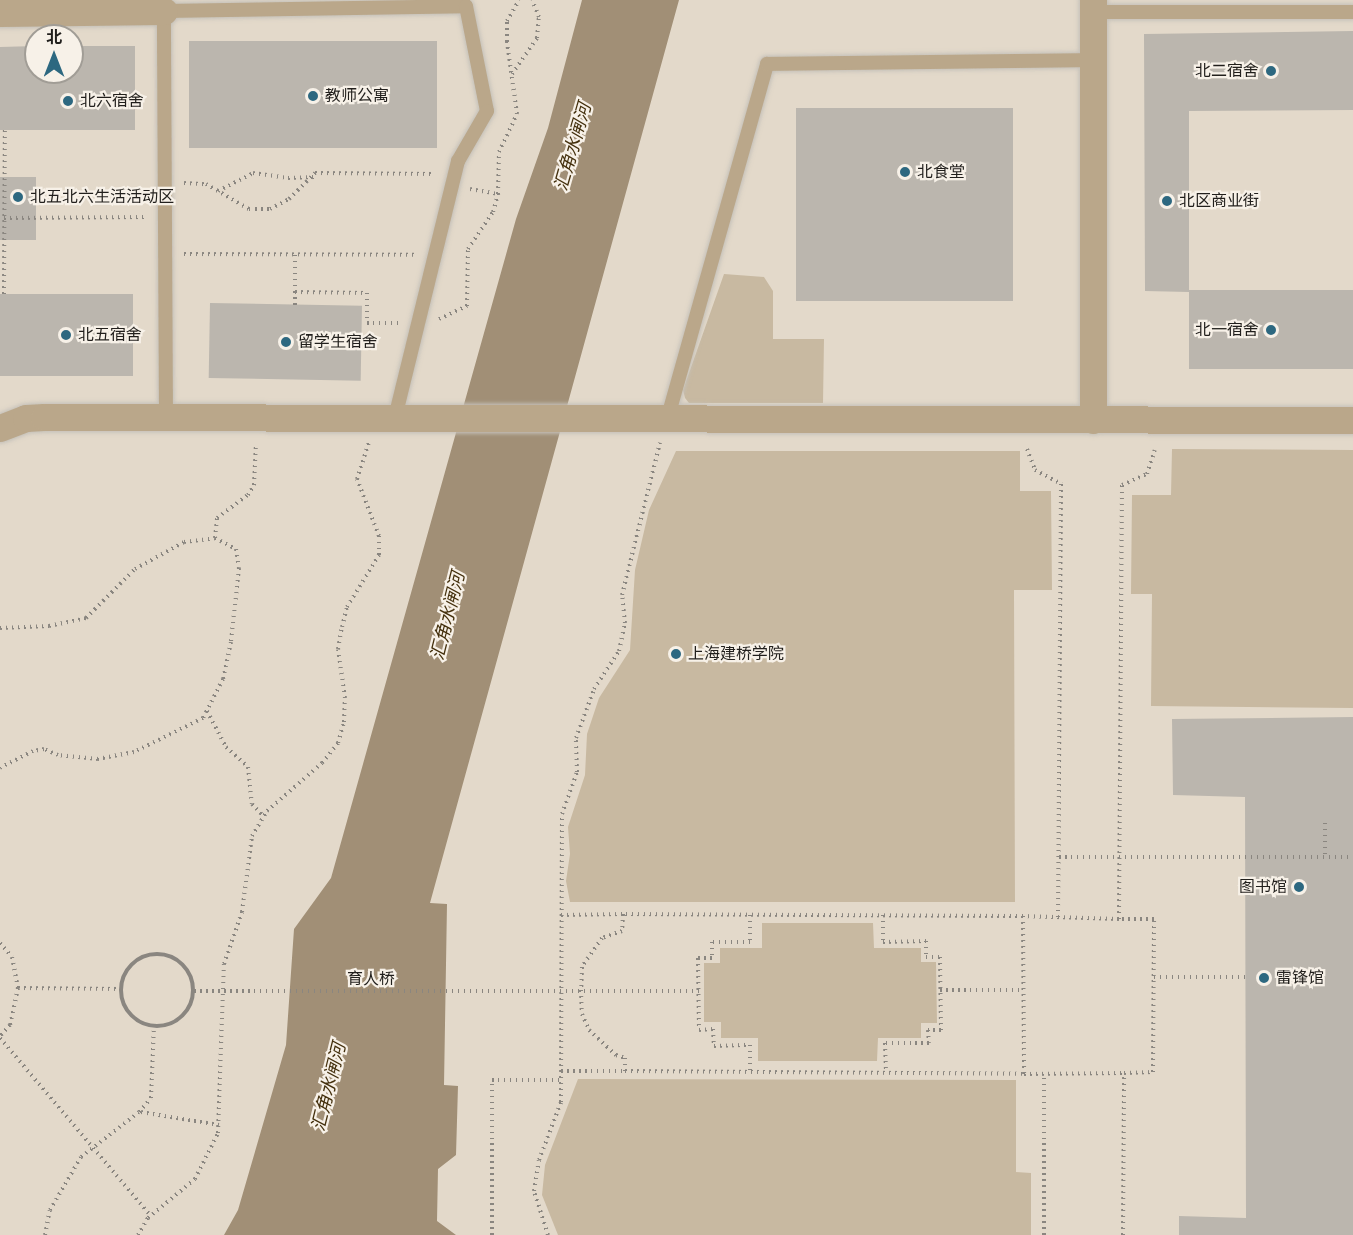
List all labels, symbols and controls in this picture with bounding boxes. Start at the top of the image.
north arrow [24,24,84,84]
text: 北 [46,28,62,47]
place label: 北二宿舍 [1195,61,1259,81]
marker: 北二宿舍 [1264,64,1278,78]
place label: 教师公寓 [325,86,389,106]
marker: 教师公寓 [306,89,320,103]
place label: 北六宿舍 [80,91,144,111]
marker: 北六宿舍 [61,94,75,108]
water label: 汇角水闸河 [550,101,596,193]
place label: 北食堂 [917,162,965,182]
marker: 北食堂 [898,165,912,179]
place label: 北五北六生活活动区 [30,187,174,207]
marker: 北五北六生活活动区 [11,190,25,204]
place label: 北区商业街 [1179,191,1259,211]
marker: 北区商业街 [1160,194,1174,208]
place label: 北一宿舍 [1195,320,1259,340]
marker: 北一宿舍 [1264,323,1278,337]
place label: 北五宿舍 [78,325,142,345]
marker: 北五宿舍 [59,328,73,342]
place label: 留学生宿舍 [298,332,378,352]
marker: 留学生宿舍 [279,335,293,349]
water label: 汇角水闸河 [427,570,469,662]
place label: 上海建桥学院 [688,644,784,664]
marker: 上海建桥学院 [669,647,683,661]
place label: 图书馆 [1239,877,1287,897]
marker: 图书馆 [1292,880,1306,894]
place label: 雷锋馆 [1276,968,1324,988]
street label: 育人桥 [347,969,395,989]
marker: 雷锋馆 [1257,971,1271,985]
water label: 汇角水闸河 [308,1041,350,1133]

